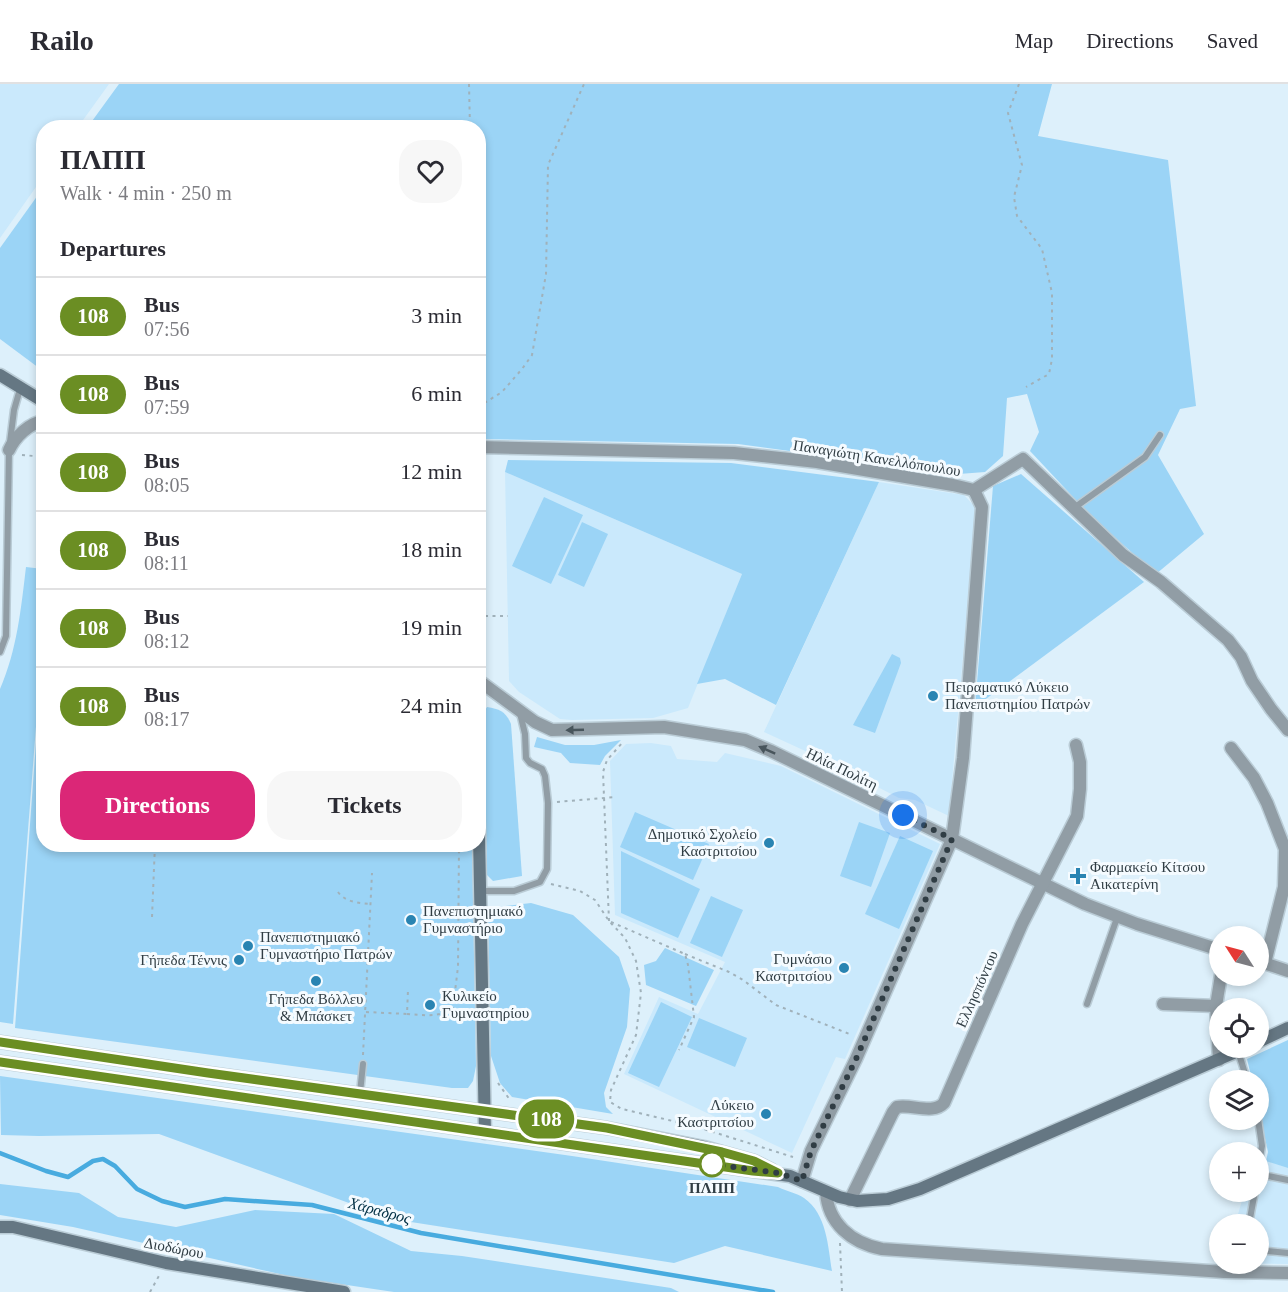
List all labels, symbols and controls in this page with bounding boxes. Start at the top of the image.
text: Railo [30,25,94,56]
text: Map [1015,29,1053,53]
text: Directions [1086,29,1174,53]
text: Saved [1207,29,1258,53]
button: heart [399,140,462,203]
text: ΠΛΠΠ [60,144,145,175]
text: Walk · 4 min · 250 m [60,182,232,204]
text: Departures [60,236,166,261]
text: Bus [144,292,179,317]
text: 3 min [411,303,462,328]
text: 108 [77,304,109,328]
text: 07:56 [144,318,190,340]
text: Bus [144,370,179,395]
text: 6 min [411,381,462,406]
text: 108 [77,382,109,406]
text: 07:59 [144,396,190,418]
street label: Παναγιώτη Κανελλόπουλου [792,437,962,479]
text: Bus [144,448,179,473]
text: 12 min [400,459,462,484]
text: 108 [77,460,109,484]
text: 08:05 [144,474,190,496]
text: Bus [144,526,179,551]
text: 18 min [400,537,462,562]
text: 108 [77,538,109,562]
text: 08:11 [144,552,189,574]
text: Bus [144,604,179,629]
text: 19 min [400,615,462,640]
text: 108 [77,616,109,640]
text: 08:12 [144,630,190,652]
place label: Πειραματικό Λύκειο Πανεπιστημίου Πατρών [945,679,1090,712]
text: Bus [144,682,179,707]
marker: Πειραματικό Λύκειο Πανεπιστημίου Πατρών [926,689,940,703]
text: 24 min [400,693,462,718]
text: 108 [77,694,109,718]
text: 08:17 [144,708,190,730]
one-way arrow [566,726,585,735]
one-way arrow [758,745,776,755]
street label: Ηλία Πολίτη [804,745,880,793]
button: Directions [60,771,255,840]
button: Tickets [267,771,462,840]
your location [888,800,918,830]
place label: Δημοτικό Σχολείο Καστριτσίου [648,826,757,859]
marker: Δημοτικό Σχολείο Καστριτσίου [762,836,776,850]
place label: Φαρμακείο Κίτσου Αικατερίνη [1090,859,1205,892]
marker: Φαρμακείο Κίτσου Αικατερίνη [1071,869,1085,883]
place label: Πανεπιστημιακό Γυμναστήριο [423,903,523,936]
marker: Πανεπιστημιακό Γυμναστήριο [404,913,418,927]
north arrow [1209,926,1269,986]
map controls [1209,926,1269,1274]
place label: Πανεπιστημιακό Γυμναστήριο Πατρών [260,929,393,962]
marker: Πανεπιστημιακό Γυμναστήριο Πατρών [241,939,255,953]
street label: Ελλησπόντου [953,948,1001,1030]
place label: Γυμνάσιο Καστριτσίου [755,951,832,984]
place label: Γήπεδα Τέννις [140,952,227,968]
marker: Γήπεδα Τέννις [232,953,246,967]
marker: Γυμνάσιο Καστριτσίου [837,961,851,975]
marker: Γήπεδα Βόλλευ & Μπάσκετ [309,974,323,988]
place label: Κυλικείο Γυμναστηρίου [442,988,529,1021]
place label: Γήπεδα Βόλλευ & Μπάσκετ [269,991,363,1024]
marker: Κυλικείο Γυμναστηρίου [423,998,437,1012]
button: locate [1209,998,1269,1058]
button: layers [1209,1070,1269,1130]
place label: Λύκειο Καστριτσίου [677,1097,754,1130]
line badge: 108 [512,1100,580,1138]
text: 108 [530,1107,562,1131]
marker: Λύκειο Καστριτσίου [759,1107,773,1121]
button: + [1209,1142,1269,1202]
marker: ΠΛΠΠ [699,1151,725,1177]
place label: ΠΛΠΠ [689,1180,735,1196]
water label: Χάραδρος [346,1194,413,1228]
button: − [1209,1214,1269,1274]
street label: Διοδώρου [143,1234,205,1262]

